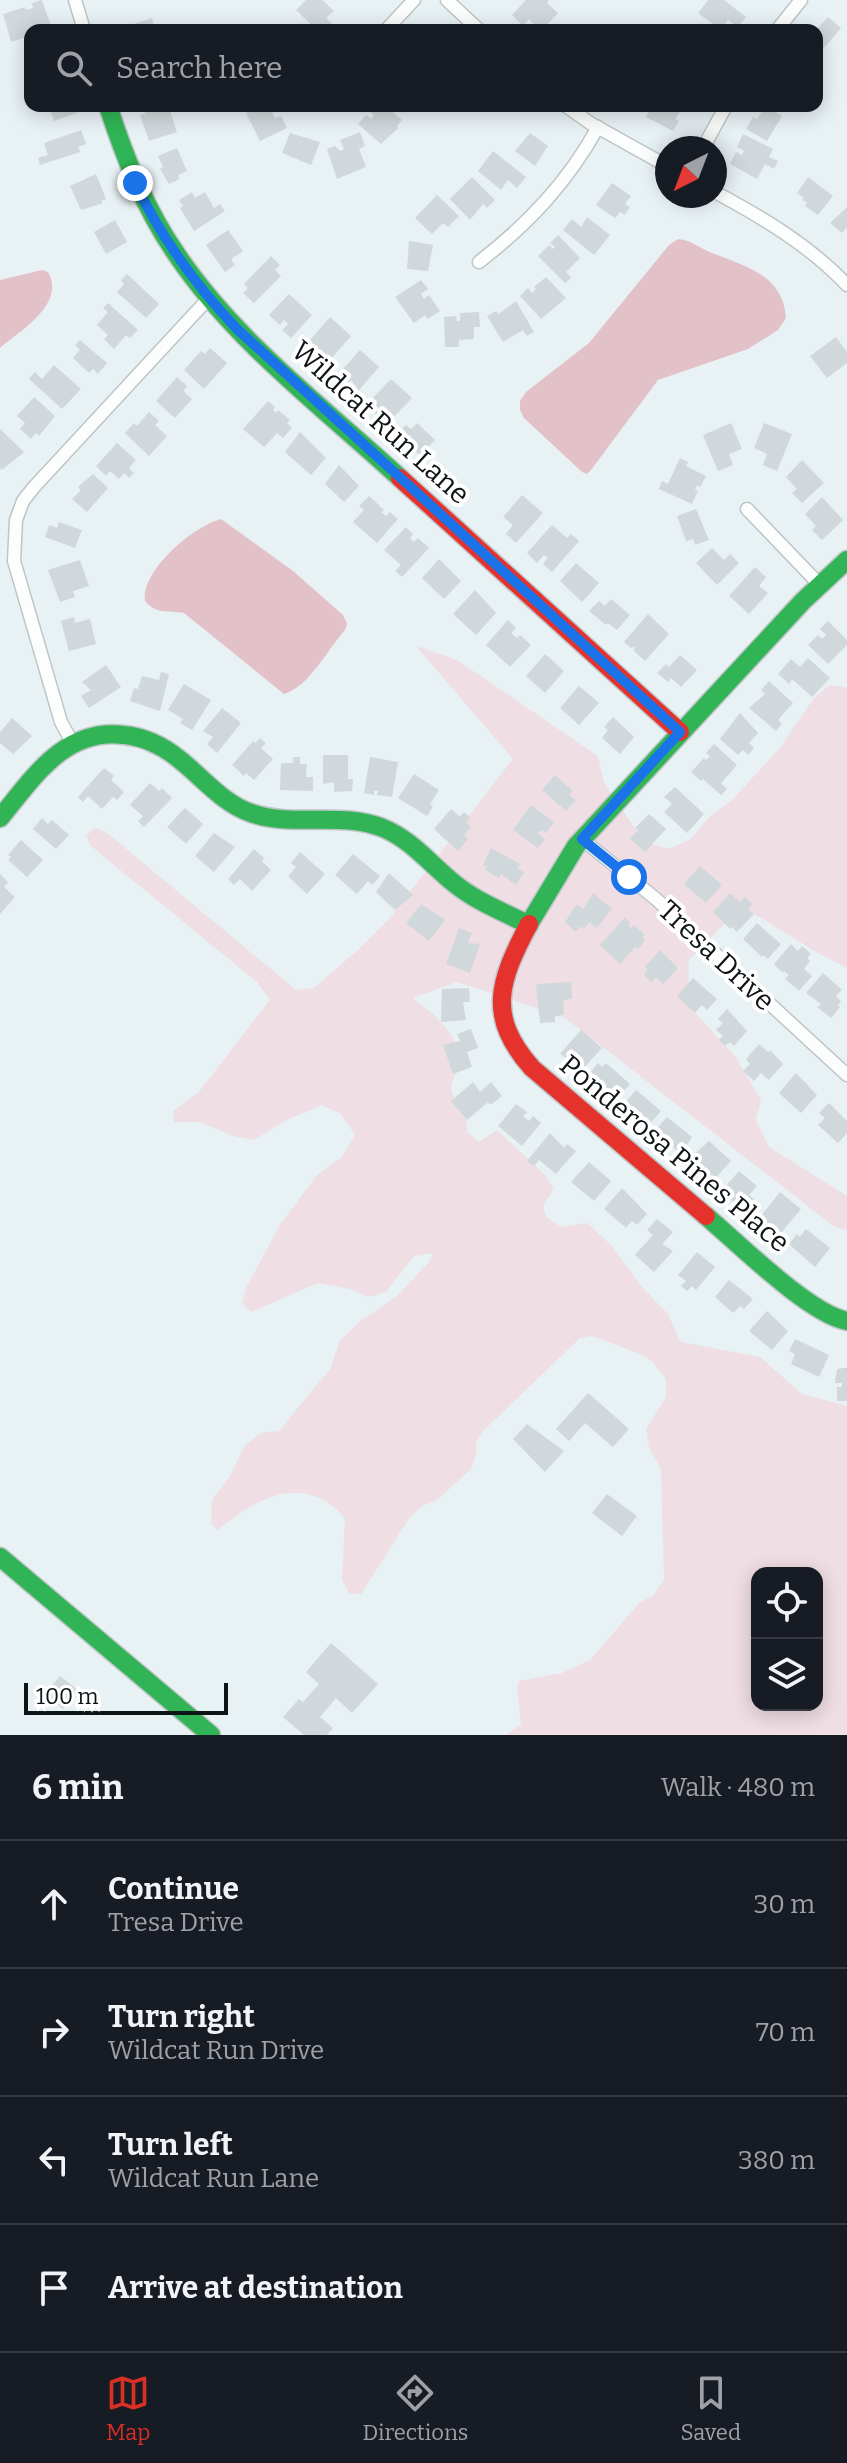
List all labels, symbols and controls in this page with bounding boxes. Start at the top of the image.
search box [24,24,823,112]
icon: search [52,46,96,90]
text: Search here [116,50,283,86]
north arrow [655,136,727,208]
route end [117,165,153,201]
street label: Wildcat Run Lane [285,334,476,511]
route start [611,859,647,895]
street label: Tresa Drive [652,893,781,1017]
street label: Ponderosa Pines Place [553,1048,796,1259]
map controls [751,1567,823,1711]
button: locate [751,1567,823,1639]
button: layers [751,1639,823,1711]
scale bar [24,1679,228,1715]
text: 100 m [36,1683,99,1710]
text: 6 min [32,1767,123,1808]
text: Walk · 480 m [661,1772,815,1803]
text: Continue [108,1871,239,1907]
icon: ahead [32,1882,76,1926]
text: 30 m [754,1889,815,1920]
text: Tresa Drive [108,1907,244,1938]
text: Turn right [108,1999,255,2035]
icon: right [32,2010,76,2054]
text: 70 m [756,2017,815,2048]
text: Wildcat Run Drive [108,2035,324,2066]
text: Turn left [108,2127,233,2163]
icon: left [32,2138,76,2182]
text: 380 m [738,2145,815,2176]
text: Wildcat Run Lane [108,2163,319,2194]
icon: arrive [32,2266,76,2310]
text: Arrive at destination [108,2270,403,2306]
tab: Map [106,2371,150,2446]
tab: Directions [363,2371,468,2446]
tab: Saved [681,2371,741,2446]

